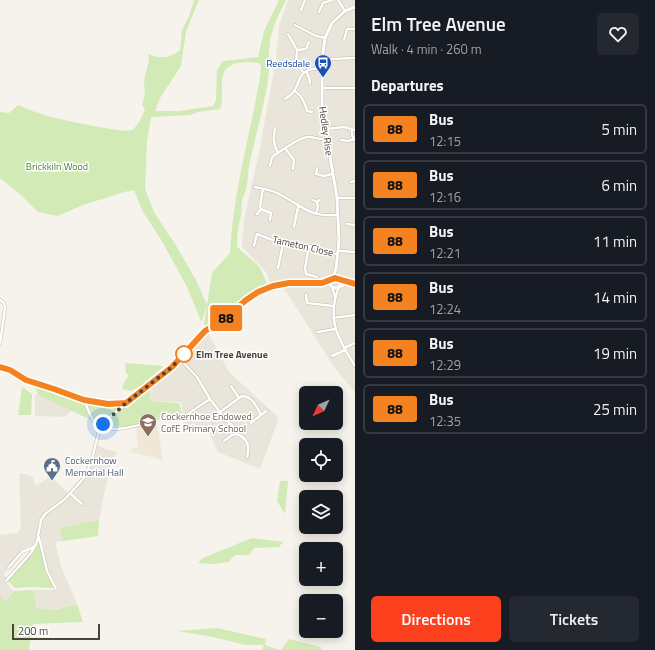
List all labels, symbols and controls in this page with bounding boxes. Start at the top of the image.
text: Elm Tree Avenue [371,9,506,38]
button: heart [597,13,639,55]
text: Walk · 4 min · 260 m [371,39,482,59]
bus stop icon: Reedsdale [313,53,333,78]
place label: Reedsdale [266,56,310,71]
text: Departures [371,74,444,97]
street label: Hedley Rise [315,106,337,156]
text: Bus [429,108,454,131]
text: 88 [387,118,403,139]
text: 5 min [601,118,637,141]
text: 12:15 [429,131,461,151]
park label: Brickkiln Wood [26,159,88,174]
text: Bus [429,164,454,187]
text: 88 [387,174,403,195]
text: 6 min [601,174,637,197]
text: 12:16 [429,187,461,207]
text: Bus [429,220,454,243]
text: 88 [387,230,403,251]
text: 11 min [593,230,637,253]
street label: Tameton Close [271,232,335,260]
text: 12:21 [429,243,461,263]
text: Bus [429,276,454,299]
text: 88 [387,286,403,307]
text: 14 min [593,286,637,309]
text: 12:24 [429,299,461,319]
line badge: 88 [208,305,244,331]
text: 88 [218,307,234,328]
text: Bus [429,332,454,355]
text: 88 [387,342,403,363]
text: 19 min [593,342,637,365]
marker: Elm Tree Avenue [175,345,193,363]
place label: Elm Tree Avenue [196,347,268,362]
text: 12:29 [429,355,461,375]
north arrow [299,386,343,430]
map controls [299,386,343,638]
text: Bus [429,388,454,411]
text: 88 [387,398,403,419]
text: 25 min [593,398,637,421]
place label: Cockernhoe Endowed CofE Primary School [161,409,252,436]
text: 12:35 [429,411,461,431]
school or university icon: Cockernhoe Endowed CofE Primary School [138,412,158,437]
your location [93,414,113,434]
button: locate [299,438,343,482]
place label: Cockernhow Memorial Hall [65,453,124,480]
public building icon: Cockernhow Memorial Hall [42,456,62,481]
button: layers [299,490,343,534]
button: + [299,542,343,586]
button: − [299,594,343,638]
button: Directions [371,596,501,642]
button: Tickets [509,596,639,642]
scale bar [12,622,100,641]
text: 200 m [18,623,48,639]

